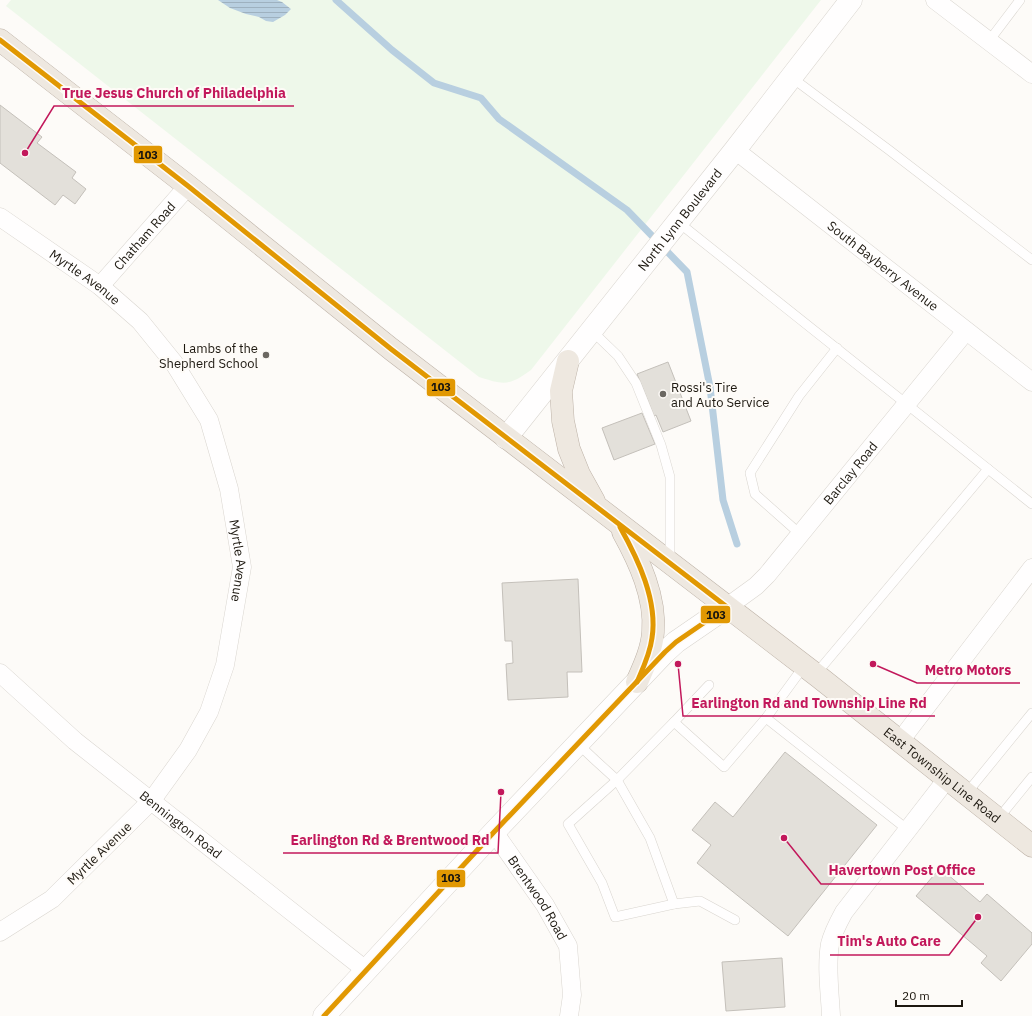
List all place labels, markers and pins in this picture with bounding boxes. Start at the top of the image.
callout: True Jesus Church of Philadelphia [54,80,294,106]
place label: Lambs of the Shepherd School [159,340,258,372]
marker: Lambs of the Shepherd School [261,350,271,360]
place label: Rossi's Tire and Auto Service [671,379,769,411]
marker: Rossi's Tire and Auto Service [658,389,668,399]
callout: Metro Motors [917,657,1020,683]
callout: Earlington Rd and Township Line Rd [683,690,935,716]
callout: Earlington Rd & Brentwood Rd [283,827,498,853]
callout: Havertown Post Office [821,858,984,884]
callout: Tim's Auto Care [830,929,949,955]

